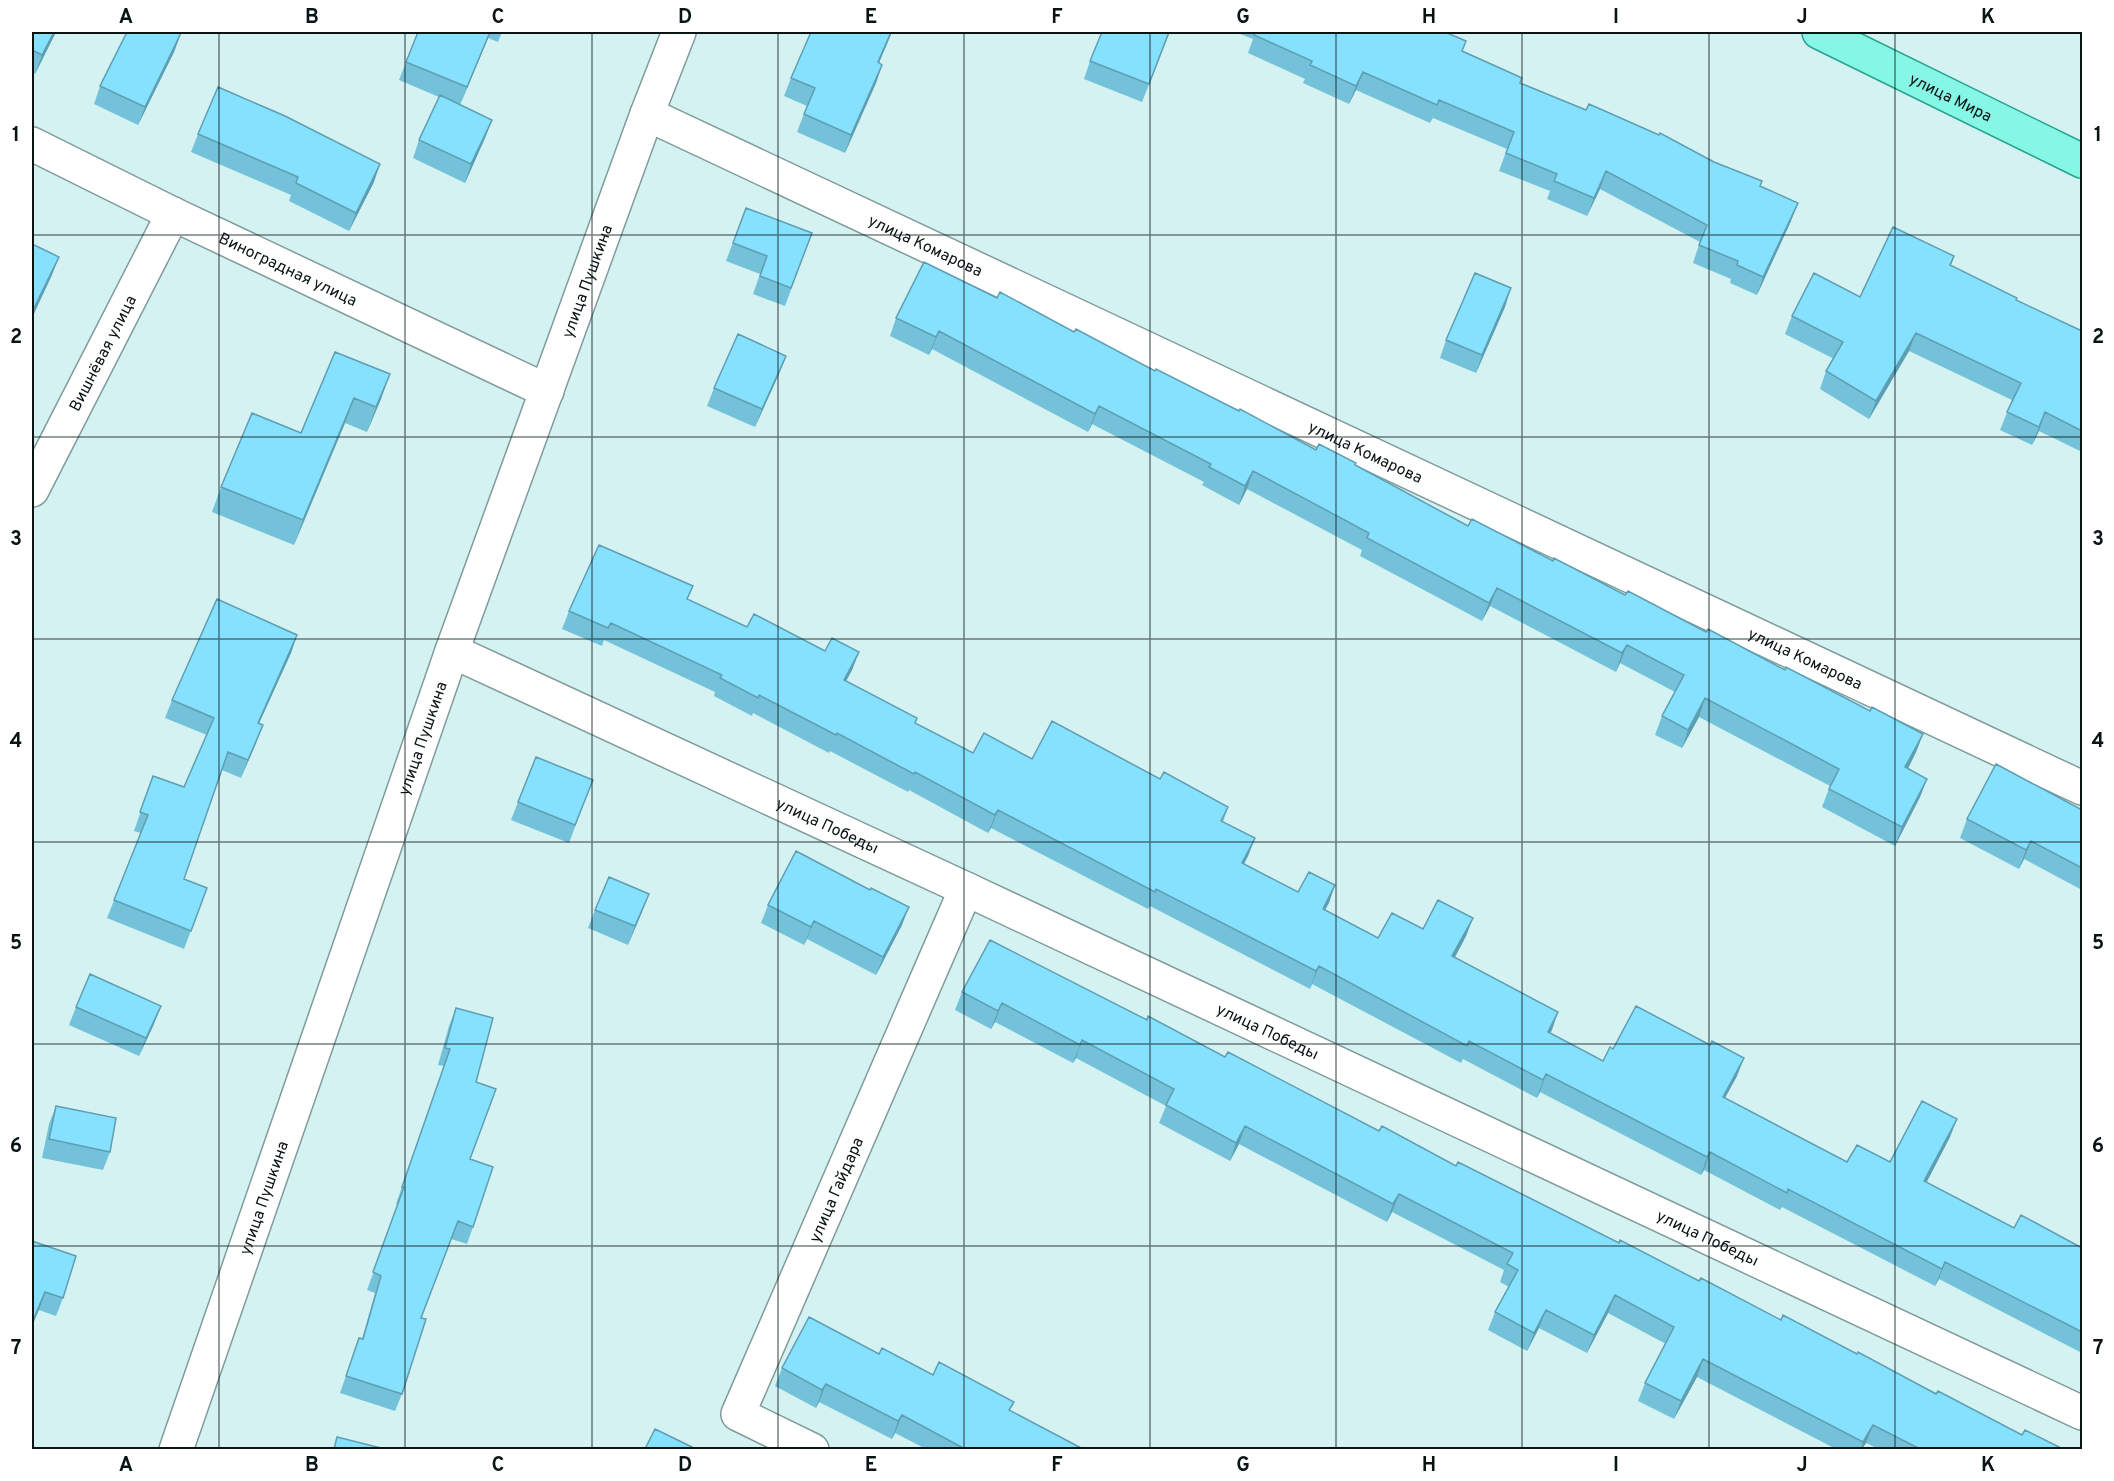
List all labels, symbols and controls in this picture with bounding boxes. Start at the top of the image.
text: A [119,5,133,31]
text: B [305,5,319,31]
text: C [492,5,504,31]
text: D [678,5,692,31]
text: E [865,5,877,31]
text: F [1051,5,1063,31]
text: G [1236,5,1250,31]
text: H [1422,5,1436,31]
text: I [1613,5,1619,31]
text: J [1796,5,1808,31]
text: K [1981,5,1995,31]
street label: улица Мира [1905,70,1995,127]
text: 1 [12,123,20,149]
text: 1 [2094,123,2102,149]
street label: улица Комарова [865,211,985,282]
street label: улица Пушкина [559,222,618,341]
street label: Виноградная улица [215,229,360,312]
street label: Вишнёвая улица [66,292,142,415]
text: 2 [10,325,22,351]
text: 2 [2092,325,2104,351]
street label: улица Комарова [1304,418,1425,489]
text: 3 [10,527,22,553]
text: 3 [2092,527,2104,553]
street label: улица Комарова [1744,625,1865,695]
street label: улица Пушкина [395,679,453,799]
text: 4 [10,729,22,755]
text: 4 [2092,729,2104,755]
street label: улица Победы [772,794,881,859]
text: 5 [10,931,22,957]
text: 5 [2092,931,2104,957]
street label: улица Победы [1213,1000,1322,1065]
text: 6 [10,1134,22,1160]
text: 6 [2092,1134,2104,1160]
street label: улица Гайдара [806,1135,869,1246]
street label: улица Пушкина [236,1139,294,1258]
street label: улица Победы [1653,1207,1761,1272]
text: 7 [11,1336,21,1362]
text: 7 [2093,1336,2103,1362]
text: A [119,1453,133,1479]
text: B [305,1453,319,1479]
text: C [492,1453,504,1479]
text: D [678,1453,692,1479]
text: E [865,1453,877,1479]
text: F [1051,1453,1063,1479]
text: G [1236,1453,1250,1479]
text: H [1422,1453,1436,1479]
text: I [1613,1453,1619,1479]
text: J [1796,1453,1808,1479]
text: K [1981,1453,1995,1479]

